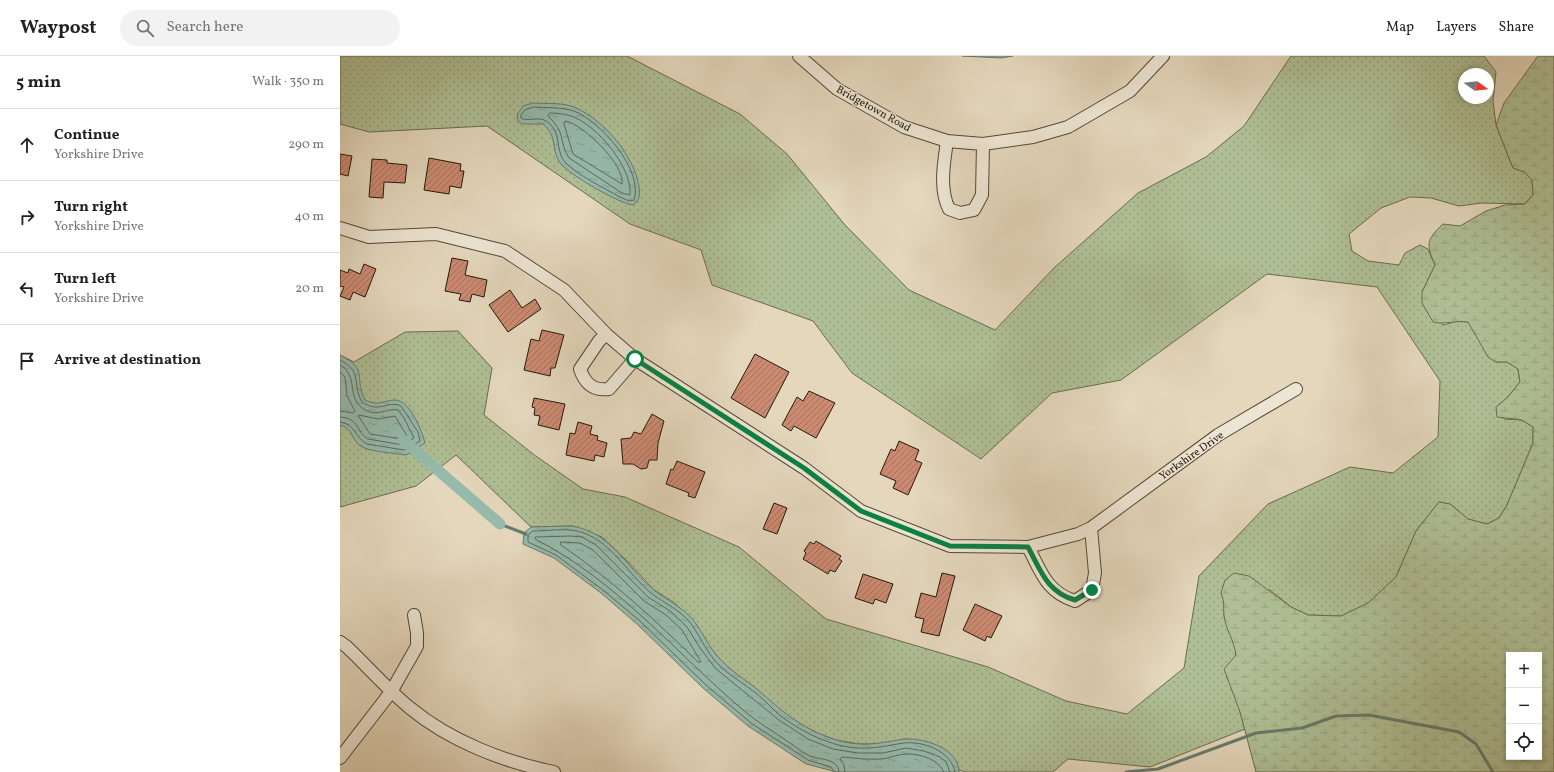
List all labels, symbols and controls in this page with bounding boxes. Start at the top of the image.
search box [120,10,400,46]
text: Waypost [20,15,96,41]
icon: search [134,17,156,39]
text: Search here [166,17,243,38]
text: Map [1386,18,1414,37]
text: Layers [1436,18,1476,37]
text: Share [1498,18,1534,37]
north arrow [1458,68,1494,104]
text: 5 min [16,71,61,94]
text: Walk · 350 m [252,73,324,91]
street label: Bridgetown Road [833,83,913,136]
text: Continue [54,125,119,146]
icon: ahead [16,134,38,156]
text: 290 m [288,136,324,154]
text: Yorkshire Drive [54,146,144,164]
text: Turn right [54,197,128,218]
icon: right [16,206,38,228]
text: 40 m [295,208,324,226]
text: Yorkshire Drive [54,218,144,236]
text: Turn left [54,269,116,290]
icon: left [16,278,38,300]
text: 20 m [295,280,324,298]
text: Yorkshire Drive [54,290,144,308]
icon: arrive [16,350,38,372]
text: Arrive at destination [54,350,201,371]
route start [626,350,644,368]
street label: Yorkshire Drive [1156,428,1227,484]
route end [1083,581,1101,599]
map controls [1506,652,1542,760]
button: + [1506,652,1542,688]
button: − [1506,688,1542,724]
button: locate [1506,724,1542,760]

